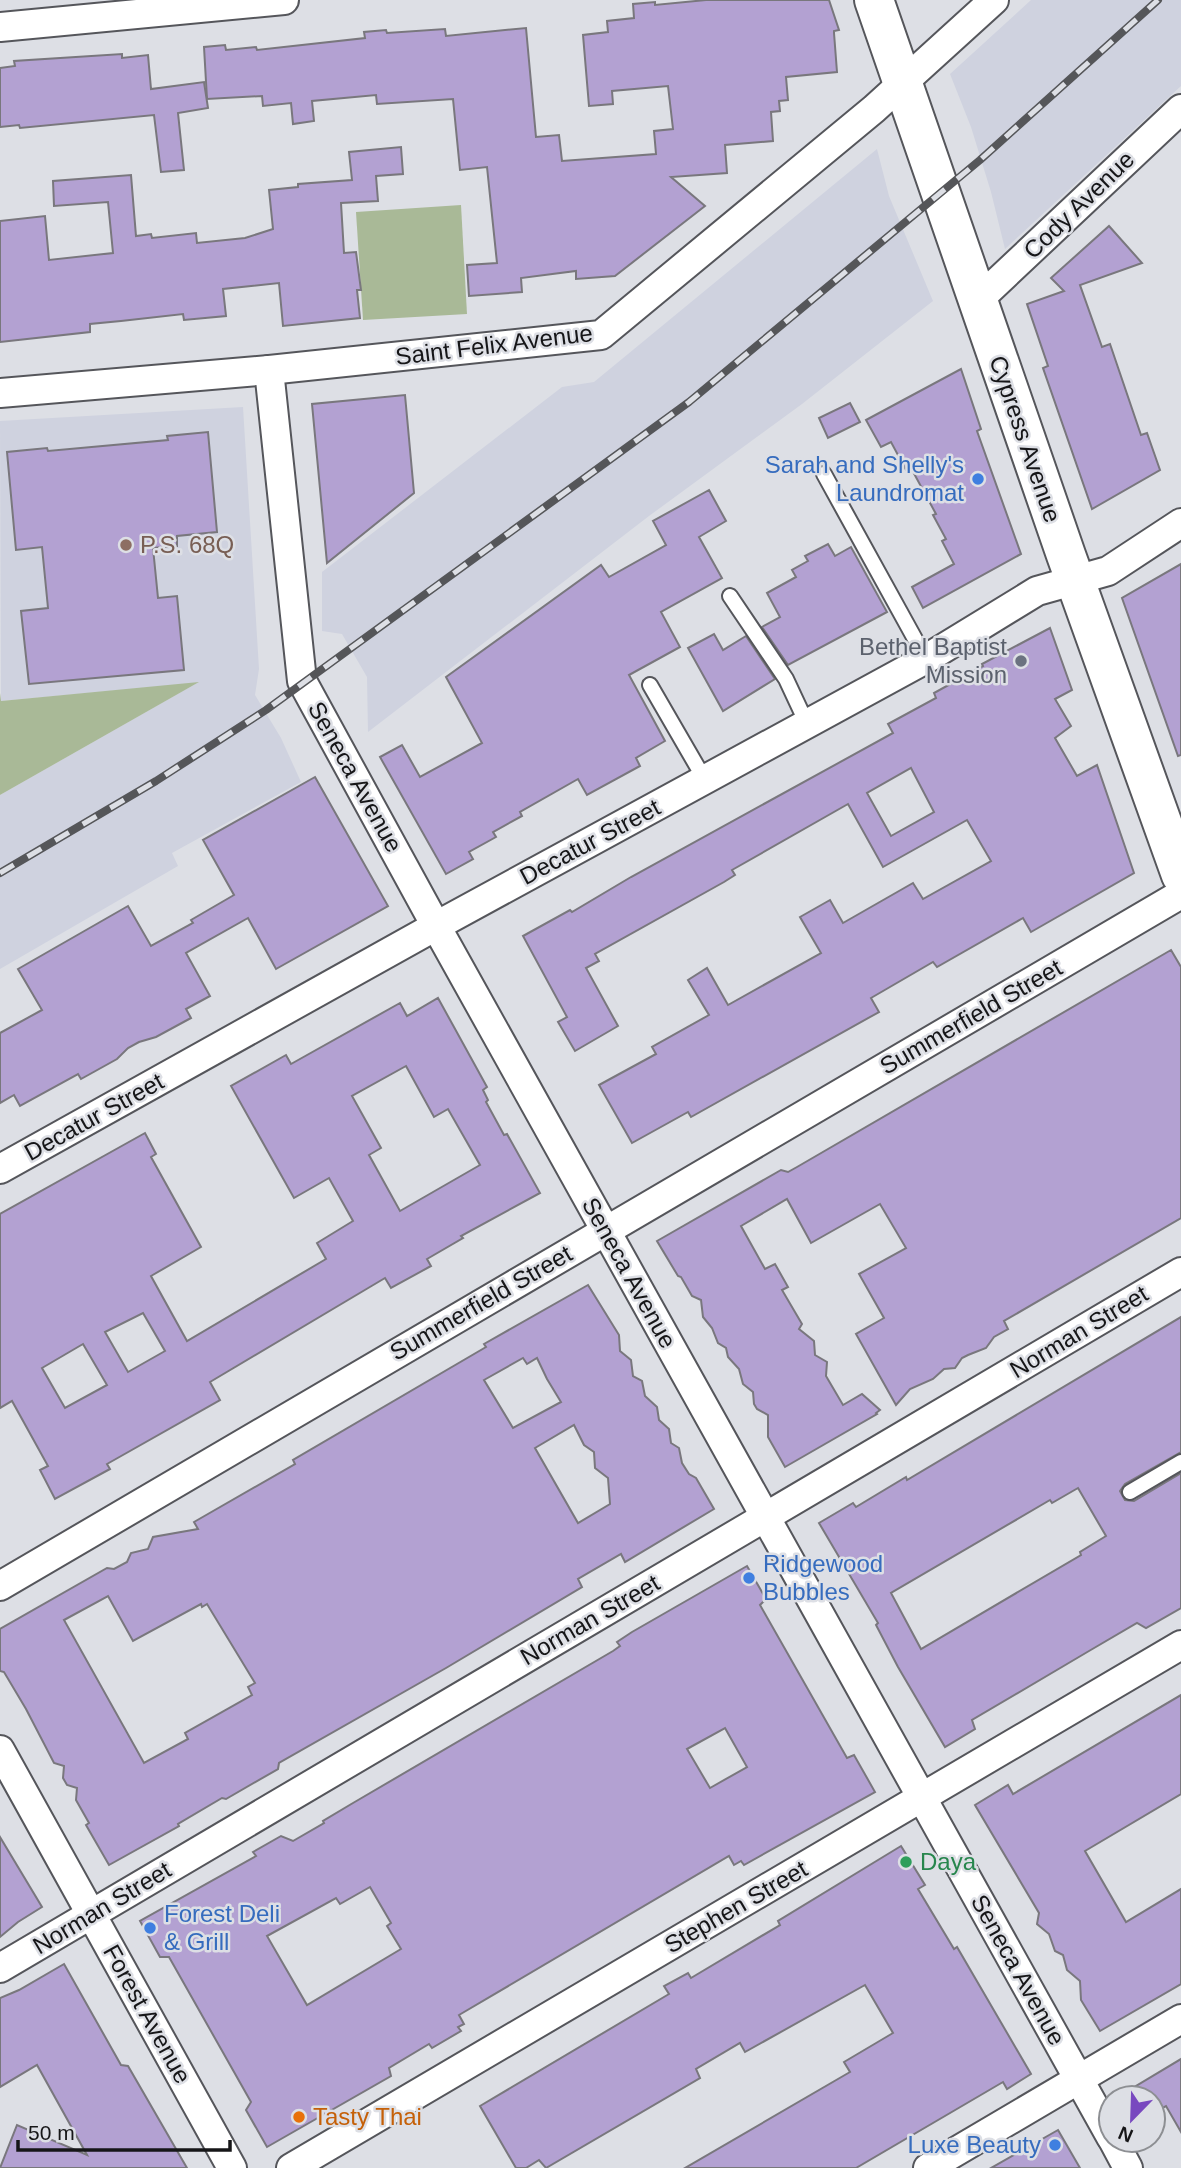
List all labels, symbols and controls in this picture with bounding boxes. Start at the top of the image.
street label: Cody Avenue [1018,145,1139,264]
street label: Saint Felix Avenue [394,319,594,370]
street label: Cypress Avenue [984,352,1067,526]
place label: Sarah and Shelly's Laundromat [765,451,964,506]
marker: Sarah and Shelly's Laundromat [970,471,986,487]
place label: P.S. 68Q [140,531,234,558]
marker: P.S. 68Q [118,537,134,553]
place label: Bethel Baptist Mission [859,633,1007,688]
marker: Bethel Baptist Mission [1013,653,1029,669]
street label: Seneca Avenue [303,697,408,857]
street label: Decatur Street [515,793,665,890]
street label: Summerfield Street [875,953,1067,1080]
street label: Decatur Street [20,1067,168,1166]
street label: Seneca Avenue [577,1193,682,1353]
street label: Summerfield Street [385,1239,577,1366]
street label: Norman Street [1005,1280,1153,1383]
place label: Ridgewood Bubbles [763,1550,883,1605]
street label: Norman Street [515,1569,664,1670]
marker: Ridgewood Bubbles [741,1570,757,1586]
place label: Daya [920,1848,977,1875]
marker: Daya [898,1854,914,1870]
street label: Stephen Street [660,1855,812,1958]
street label: Norman Street [28,1856,176,1959]
street label: Seneca Avenue [966,1890,1071,2050]
place label: Forest Deli & Grill [164,1900,280,1955]
marker: Forest Deli & Grill [142,1920,158,1936]
street label: Forest Avenue [98,1940,197,2088]
north arrow [1097,2084,1167,2154]
place label: Tasty Thai [313,2103,422,2130]
scale bar [18,2108,229,2152]
marker: Tasty Thai [291,2109,307,2125]
text: 50 m [28,2121,75,2144]
text: N [1115,2122,1136,2147]
place label: Luxe Beauty [908,2131,1041,2158]
marker: Luxe Beauty [1047,2137,1063,2153]

